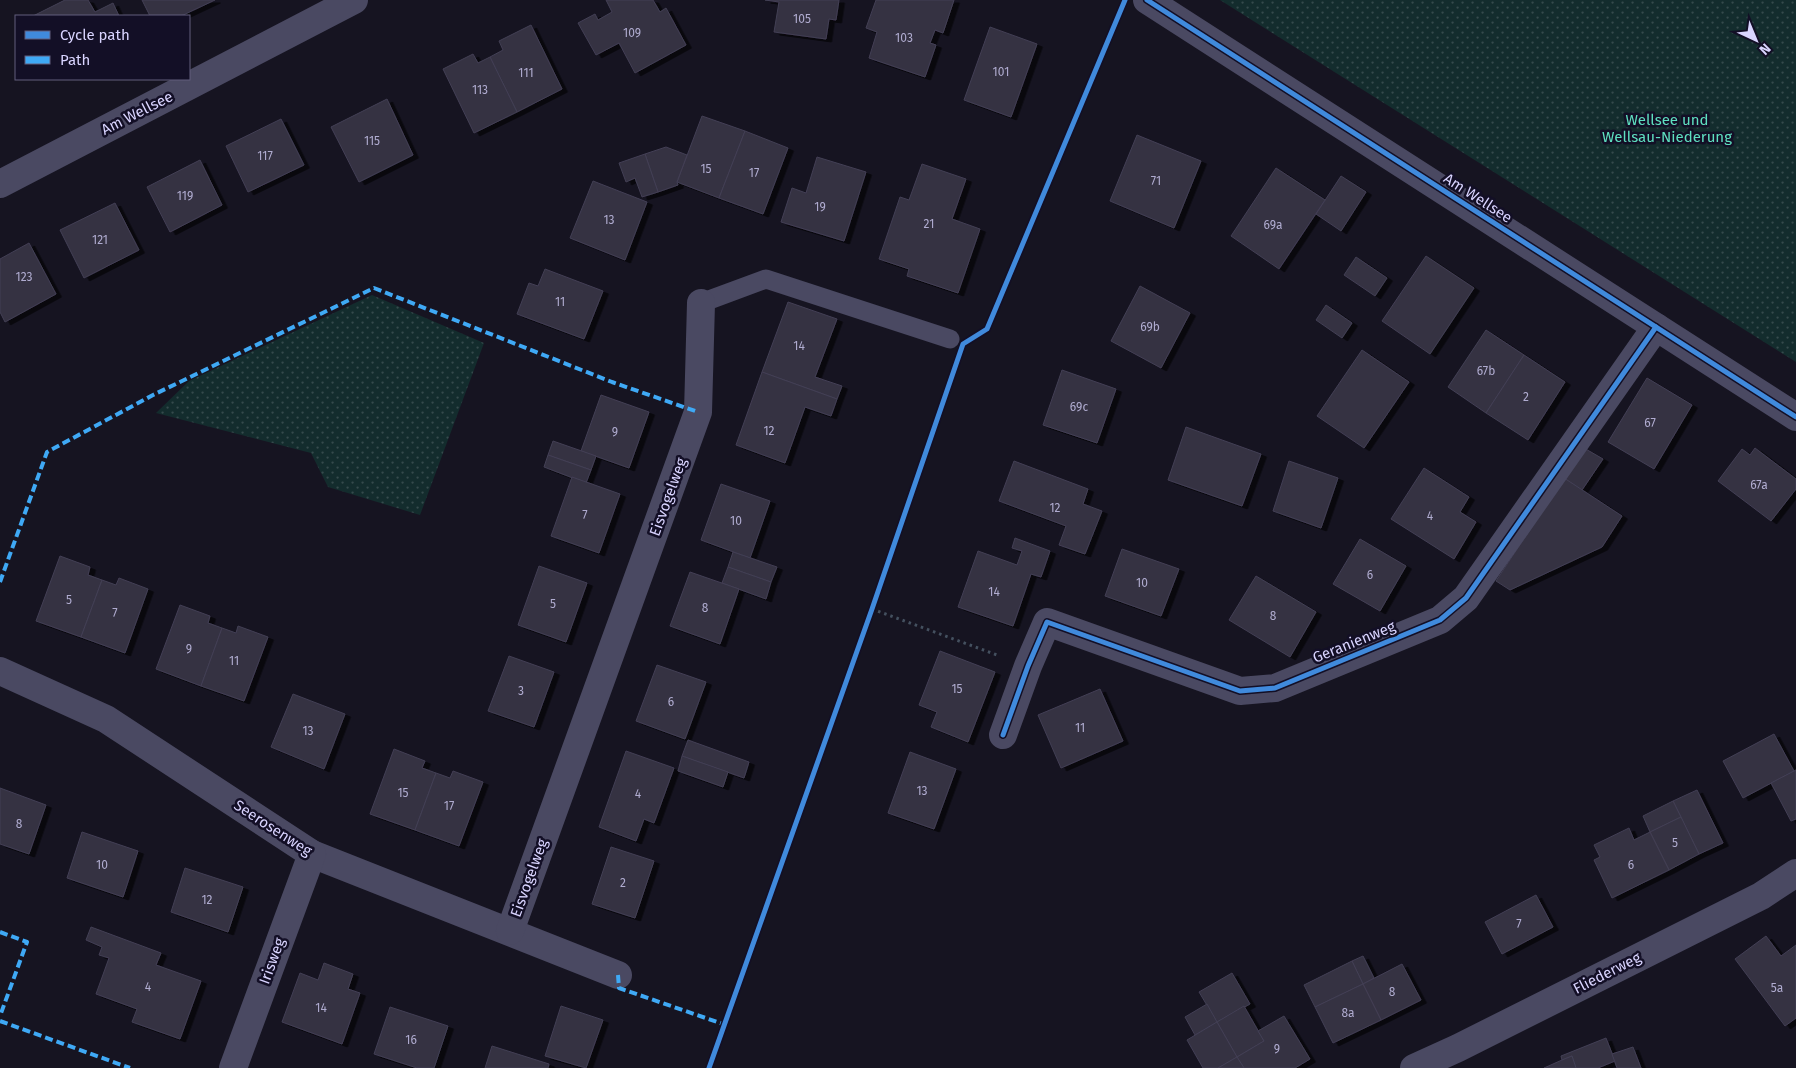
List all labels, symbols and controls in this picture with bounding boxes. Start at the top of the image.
house number: 105 [793,12,811,26]
legend [15,15,190,80]
north arrow [1731,15,1781,65]
text: Cycle path [60,26,130,44]
house number: 109 [623,26,641,40]
house number: 103 [895,31,913,45]
text: N [1755,40,1774,58]
text: Path [60,51,90,69]
house number: 101 [993,65,1009,79]
house number: 111 [518,66,534,80]
house number: 113 [472,83,488,97]
street label: Am Wellsee [98,87,176,139]
park label: Wellsee und Wellsau-Niederung [1602,111,1732,146]
house number: 115 [364,134,380,148]
house number: 117 [257,149,273,163]
house number: 15 [700,162,712,176]
house number: 17 [749,166,759,180]
street label: Am Wellsee [1440,169,1516,227]
house number: 71 [1151,174,1161,188]
house number: 119 [177,189,193,203]
house number: 19 [814,200,826,214]
house number: 13 [603,213,615,227]
house number: 21 [924,217,934,231]
house number: 69a [1264,218,1282,232]
house number: 121 [92,233,108,247]
house number: 123 [15,270,33,284]
house number: 11 [555,295,565,309]
house number: 69b [1140,320,1160,334]
house number: 14 [793,339,805,353]
house number: 67b [1477,364,1495,378]
house number: 2 [1523,390,1529,404]
house number: 69c [1070,400,1088,414]
house number: 67 [1644,416,1656,430]
house number: 12 [763,424,775,438]
house number: 9 [612,425,618,439]
street label: Eisvogelweg [646,455,691,539]
house number: 67a [1750,478,1768,492]
house number: 12 [1049,501,1061,515]
house number: 7 [582,508,588,522]
house number: 4 [1427,509,1434,523]
house number: 10 [730,514,742,528]
house number: 6 [1367,568,1373,582]
house number: 10 [1136,576,1148,590]
house number: 14 [988,585,1000,599]
house number: 5 [66,593,72,607]
house number: 5 [550,597,556,611]
house number: 8 [702,601,709,615]
house number: 7 [112,606,118,620]
house number: 8 [1270,609,1277,623]
street label: Geranienweg [1310,617,1398,667]
house number: 9 [186,642,192,656]
house number: 11 [229,654,239,668]
house number: 15 [951,682,963,696]
house number: 3 [518,684,524,698]
house number: 6 [668,695,674,709]
house number: 11 [1075,721,1085,735]
house number: 13 [302,724,314,738]
house number: 13 [916,784,928,798]
house number: 15 [397,786,409,800]
house number: 4 [635,787,642,801]
street label: Seerosenweg [231,796,316,860]
house number: 17 [444,799,454,813]
house number: 8 [16,817,23,831]
street label: Eisvogelweg [507,836,552,920]
house number: 5 [1672,836,1678,850]
house number: 10 [96,858,108,872]
house number: 6 [1628,858,1634,872]
house number: 2 [620,876,626,890]
house number: 12 [201,893,213,907]
house number: 7 [1516,917,1522,931]
street label: Irisweg [255,935,289,987]
street label: Fliederweg [1570,948,1644,998]
house number: 4 [145,980,152,994]
house number: 5a [1771,981,1783,995]
house number: 8 [1389,985,1396,999]
house number: 14 [315,1001,327,1015]
house number: 8a [1341,1006,1355,1020]
house number: 16 [405,1033,417,1047]
house number: 9 [1274,1042,1280,1056]

